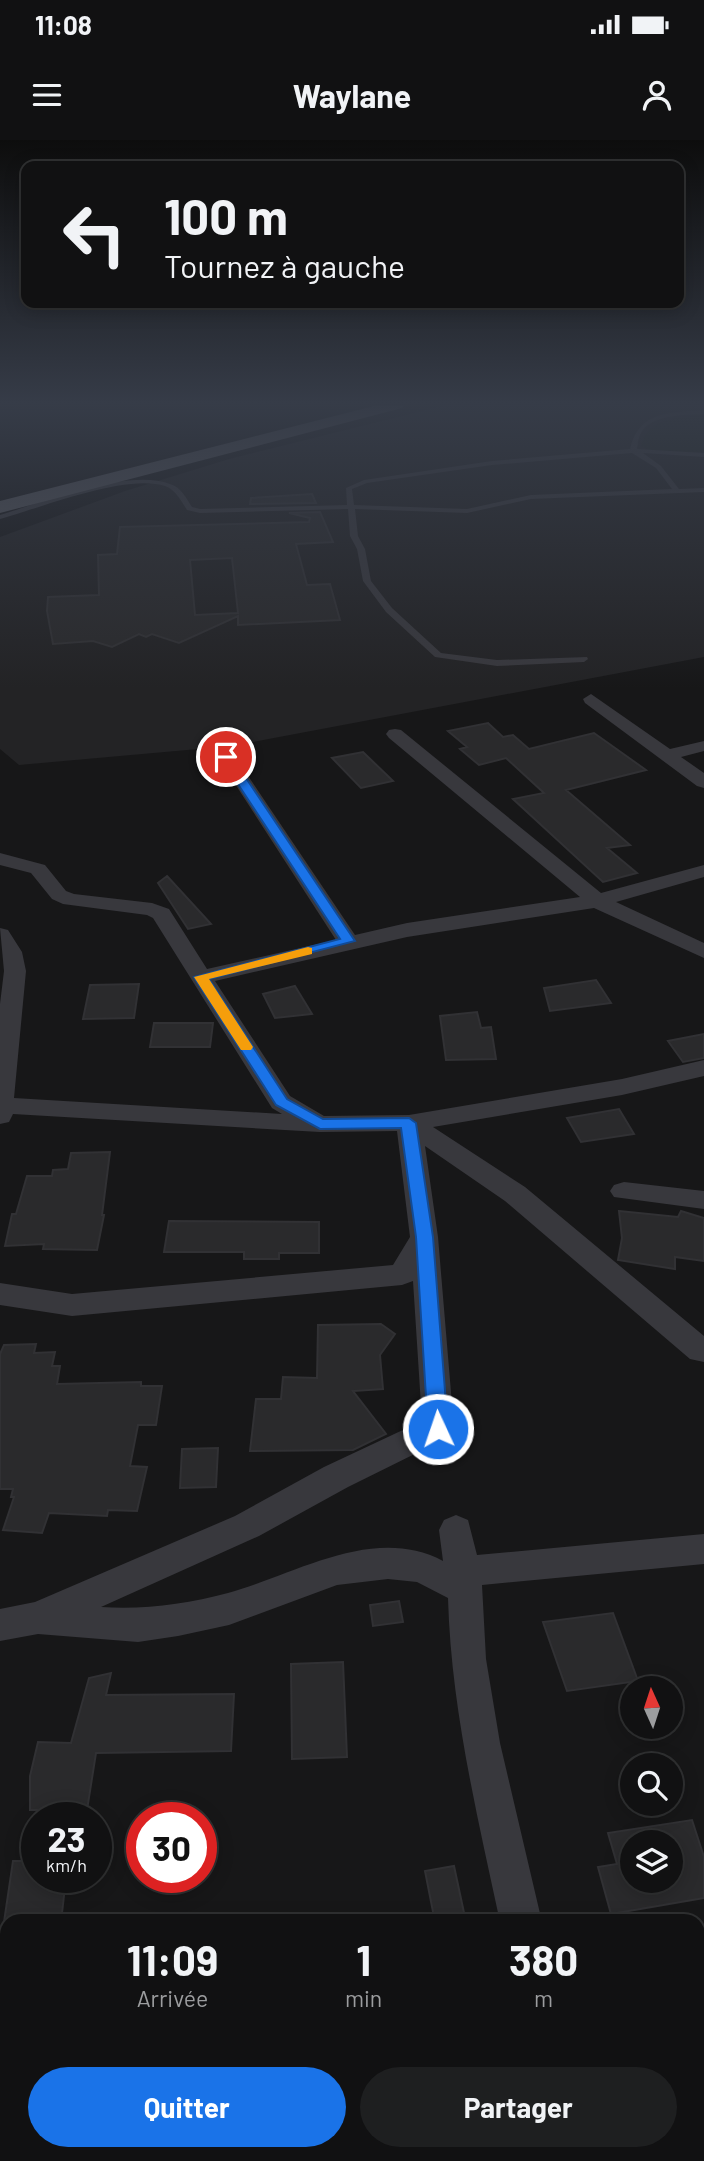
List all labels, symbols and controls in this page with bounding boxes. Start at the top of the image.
text: 11:08 [35,9,92,40]
icon: menu [28,76,66,114]
text: Waylane [293,76,411,114]
icon: person [638,76,676,114]
text: 100 m [164,186,288,245]
icon: left [49,189,140,280]
text: Tournez à gauche [164,246,405,284]
pin [196,727,256,787]
icon: arrive [207,738,245,776]
position arrow [401,1392,475,1466]
north arrow [620,1676,682,1740]
map controls [620,1676,683,1893]
button: search [620,1753,683,1816]
speed limit sign: 30 [126,1802,217,1893]
text: 23 [47,1817,86,1859]
button: layers [620,1830,683,1893]
text: km/h [46,1854,87,1876]
text: 11:09 [127,1934,218,1984]
text: 1 [356,1934,371,1984]
text: 380 [509,1934,578,1984]
text: Arrivée [137,1984,208,2012]
text: min [345,1984,382,2012]
text: m [534,1984,553,2012]
button: Quitter [28,2067,346,2147]
button: Partager [360,2067,677,2147]

